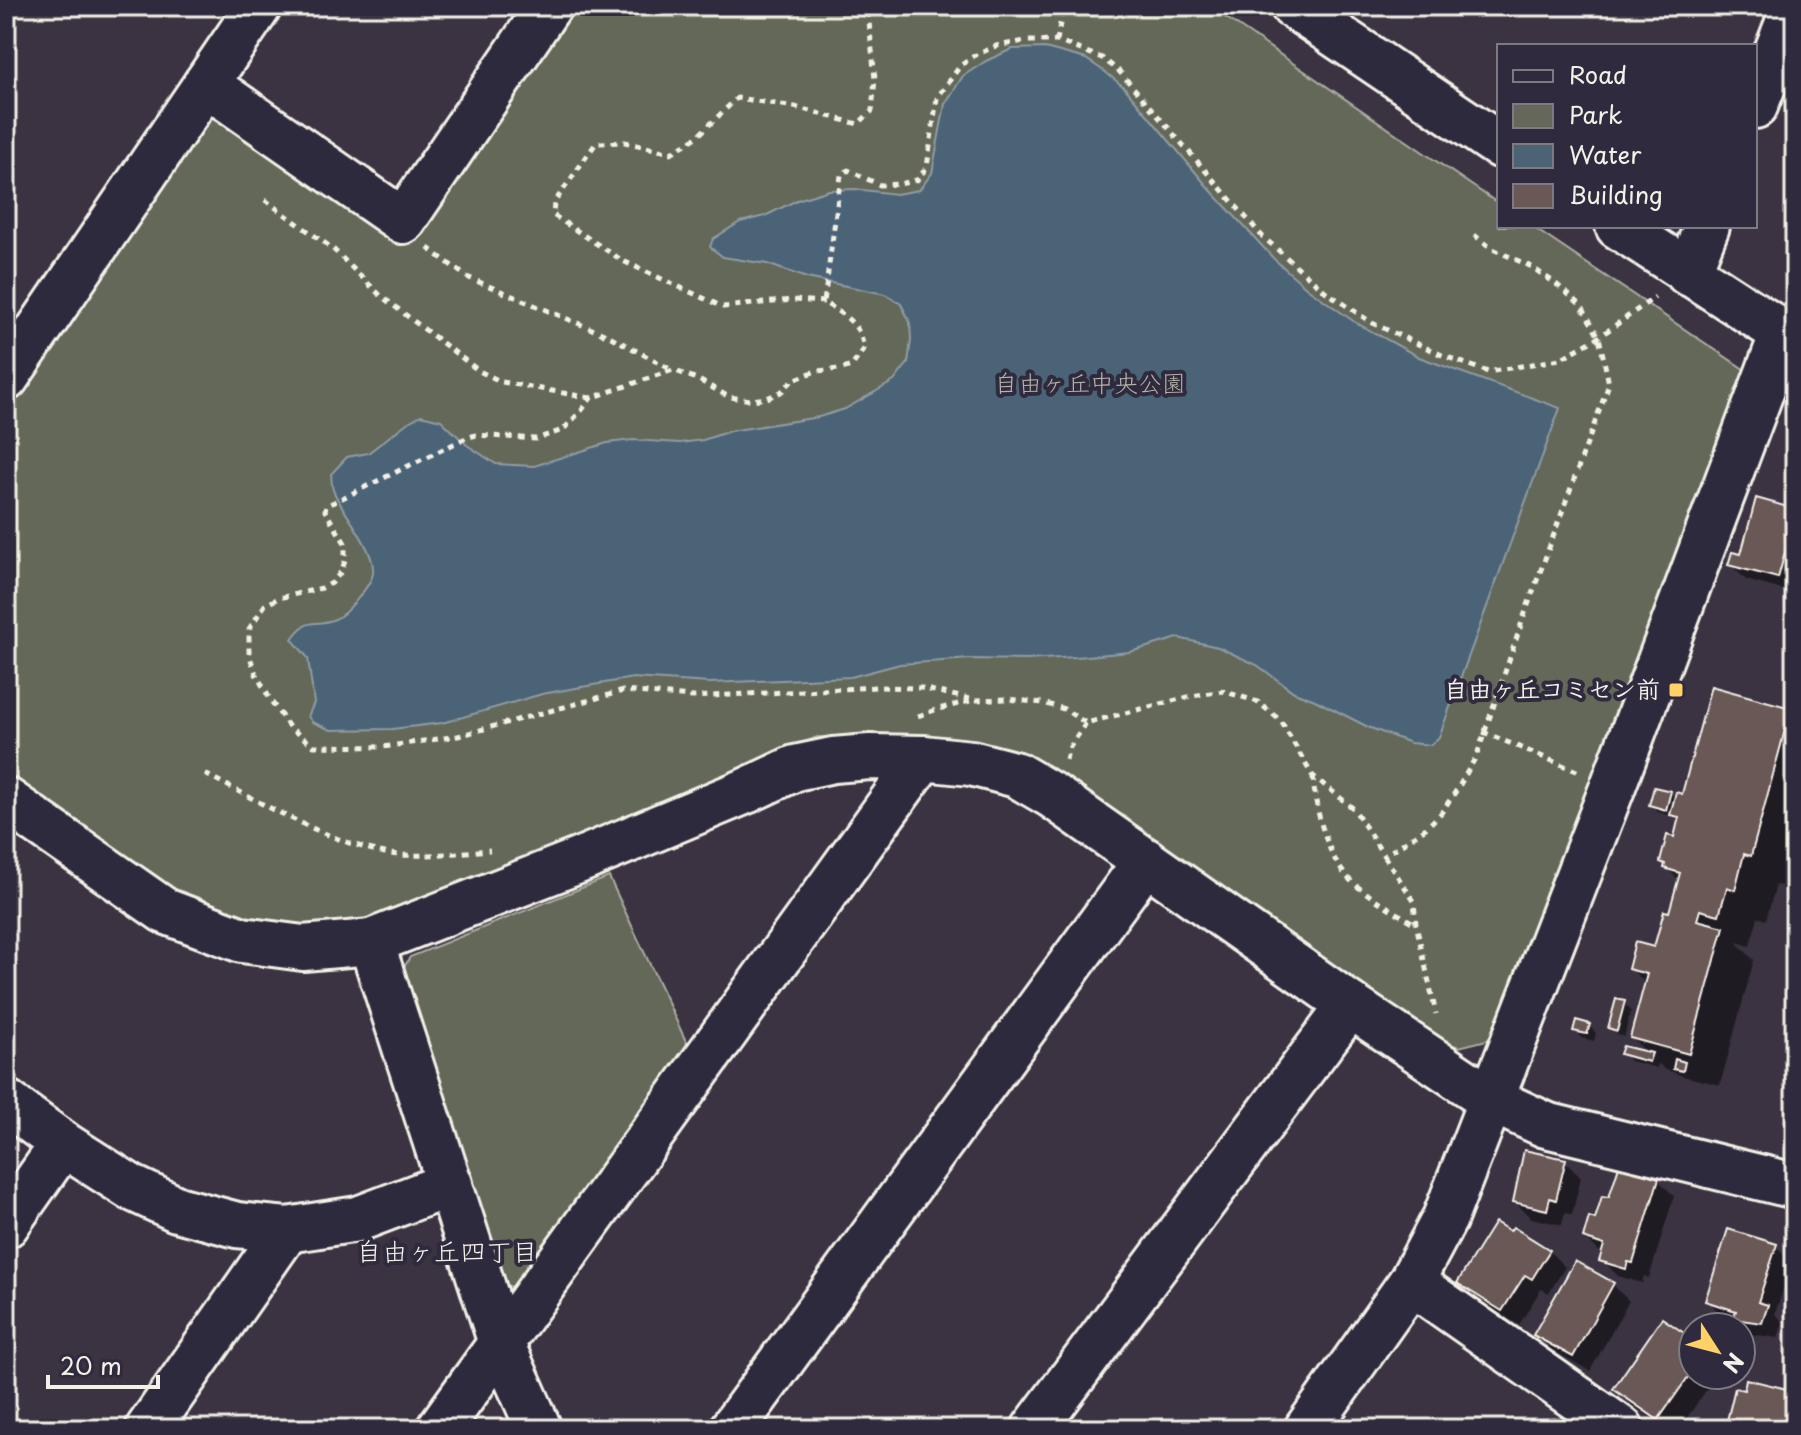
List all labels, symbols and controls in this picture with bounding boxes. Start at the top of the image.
legend [1497,44,1757,228]
text: Road [1569,56,1627,92]
text: Park [1569,96,1623,132]
text: Water [1569,136,1642,172]
text: Building [1569,176,1663,212]
park label: 自由ヶ丘中央公園 [994,364,1186,400]
place label: 自由ヶ丘コミセン前 [1444,670,1660,706]
marker: 自由ヶ丘コミセン前 [1667,681,1685,699]
district label: 自由ヶ丘四丁目 [356,1231,538,1270]
north arrow [1677,1311,1757,1391]
scale bar [48,1339,158,1389]
text: 20 m [60,1347,122,1383]
text: N [1716,1347,1753,1380]

